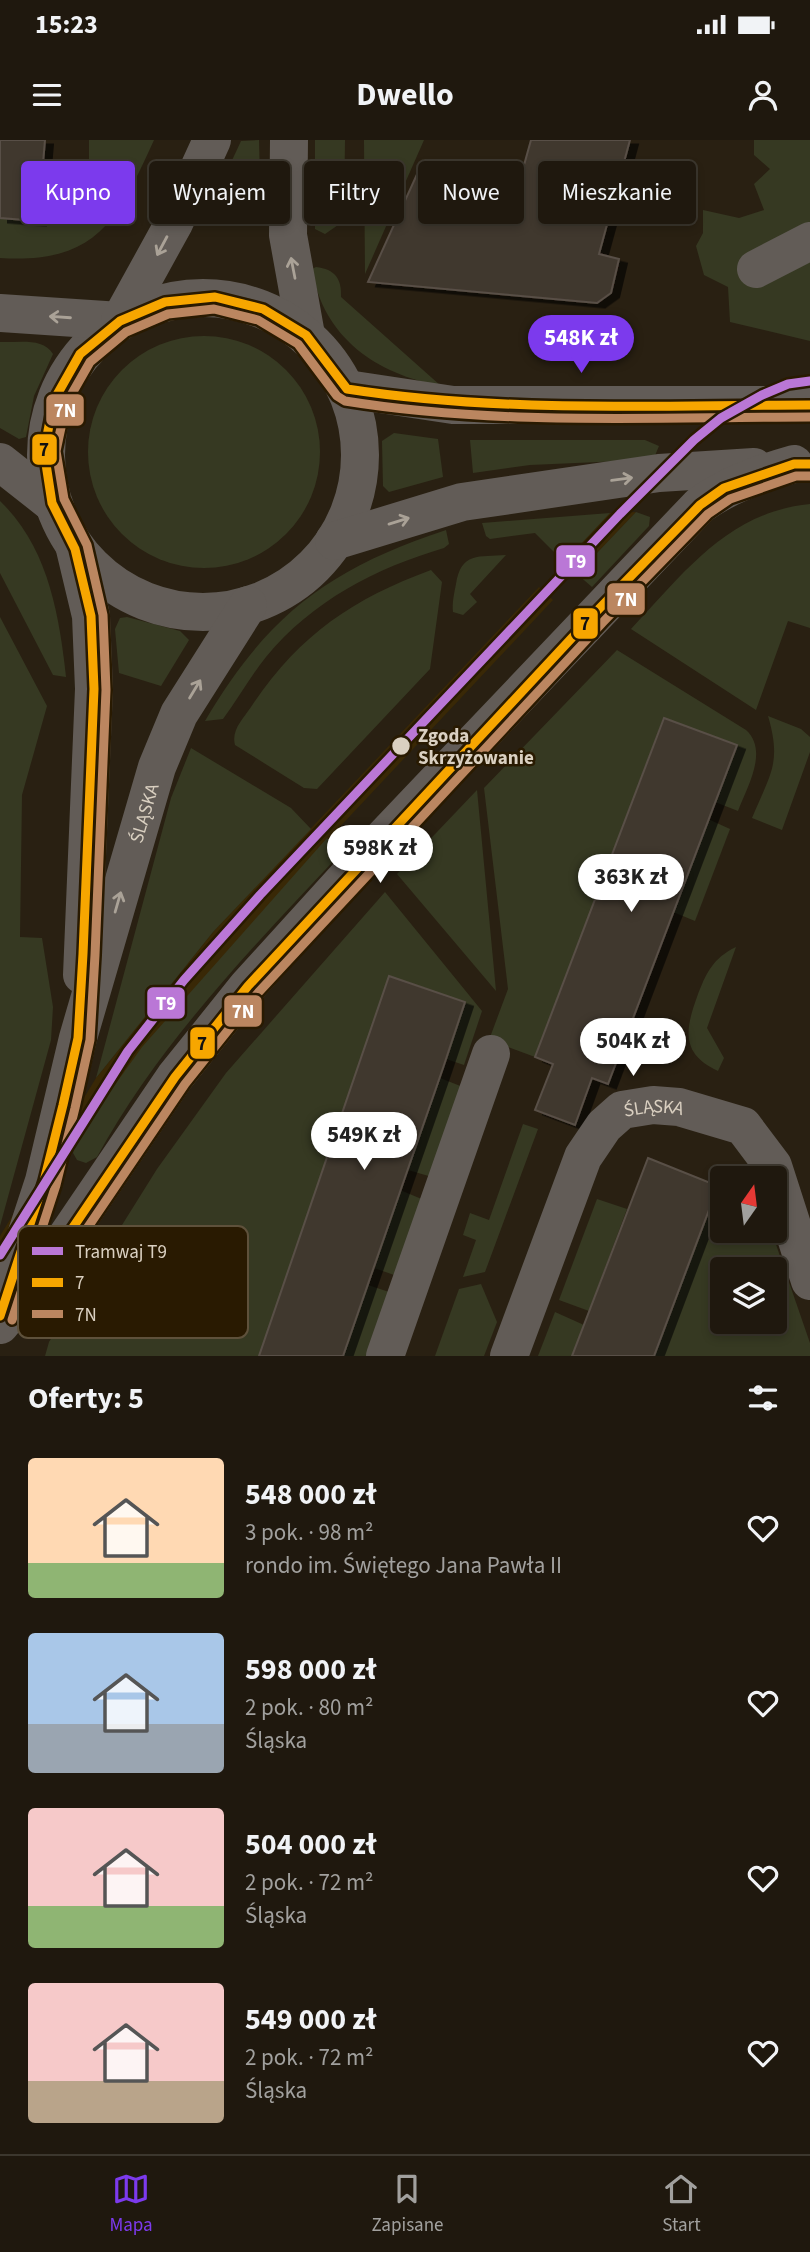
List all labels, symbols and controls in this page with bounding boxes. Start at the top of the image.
text: 15:23 [35,6,98,43]
text: Dwello [356,72,454,118]
icon: menu [28,76,66,114]
icon: person [744,76,782,114]
chip: Kupno [21,161,135,224]
chip: Wynajem [149,161,290,224]
chip: Filtry [304,161,404,224]
chip: Nowe [418,161,524,224]
chip: Mieszkanie [538,161,696,224]
one-way arrow [154,235,168,256]
one-way arrow [286,257,299,280]
one-way arrow [49,310,72,323]
pin: 548K zł [516,316,646,375]
text: 548K zł [544,321,618,354]
line badge: 7N [45,393,85,427]
text: 7N [54,398,76,425]
line badge: 7 [31,433,58,466]
text: 7 [39,437,49,464]
one-way arrow [610,472,633,485]
one-way arrow [388,514,410,527]
line badge: T9 [555,544,596,578]
text: T9 [566,549,586,576]
line badge: 7N [606,582,646,616]
text: 7N [615,587,637,614]
line badge: 7 [572,607,599,640]
text: 7 [580,611,590,638]
one-way arrow [188,679,202,699]
place label: Zgoda Skrzyżowanie [418,723,534,772]
marker: Zgoda Skrzyżowanie [390,735,412,757]
street label: ŚLĄSKA [124,780,167,847]
pin: 598K zł [315,826,445,885]
text: 598K zł [343,831,417,864]
pin: 363K zł [566,854,696,914]
text: 363K zł [594,860,668,893]
one-way arrow [113,891,126,913]
line badge: T9 [146,986,186,1020]
text: T9 [156,991,176,1018]
line badge: 7N [223,994,263,1028]
text: 7N [232,999,254,1026]
pin: 504K zł [568,1018,698,1078]
text: 504K zł [596,1024,670,1057]
line badge: 7 [189,1026,216,1060]
text: 7 [197,1031,207,1058]
street label: ŚLĄSKA [622,1093,688,1125]
pin: 549K zł [299,1112,429,1172]
text: 549K zł [327,1118,401,1151]
north arrow [710,1166,788,1242]
map controls [710,1166,787,1334]
legend [18,1226,248,1338]
text: Tramwaj T9 [75,1239,167,1266]
button: layers [710,1257,787,1334]
text: 7 [75,1270,84,1297]
text: 7N [75,1302,97,1329]
text: Oferty: 5 [28,1377,144,1420]
icon: filters [744,1379,782,1417]
text: 548 000 zł [245,1473,377,1516]
icon: home [84,1486,168,1570]
icon: heart [744,1509,782,1547]
text: 3 pok. · 98 m² [245,1516,374,1549]
text: rondo im. Świętego Jana Pawła II [245,1549,562,1582]
text: 598 000 zł [245,1648,377,1691]
icon: home [84,1661,168,1745]
icon: heart [744,1684,782,1722]
text: 2 pok. · 80 m² [245,1691,374,1724]
text: Śląska [245,1724,307,1757]
text: 504 000 zł [245,1823,377,1866]
icon: home [84,1836,168,1920]
icon: heart [744,1859,782,1897]
text: 2 pok. · 72 m² [245,1866,374,1899]
text: Śląska [245,1899,307,1932]
text: 549 000 zł [245,1998,377,2041]
icon: home [84,2011,168,2095]
icon: heart [744,2034,782,2072]
text: 2 pok. · 72 m² [245,2041,374,2074]
text: Śląska [245,2074,307,2107]
tab: Mapa [109,2170,153,2239]
tab: Zapisane [371,2170,444,2239]
tab: Start [662,2170,701,2239]

